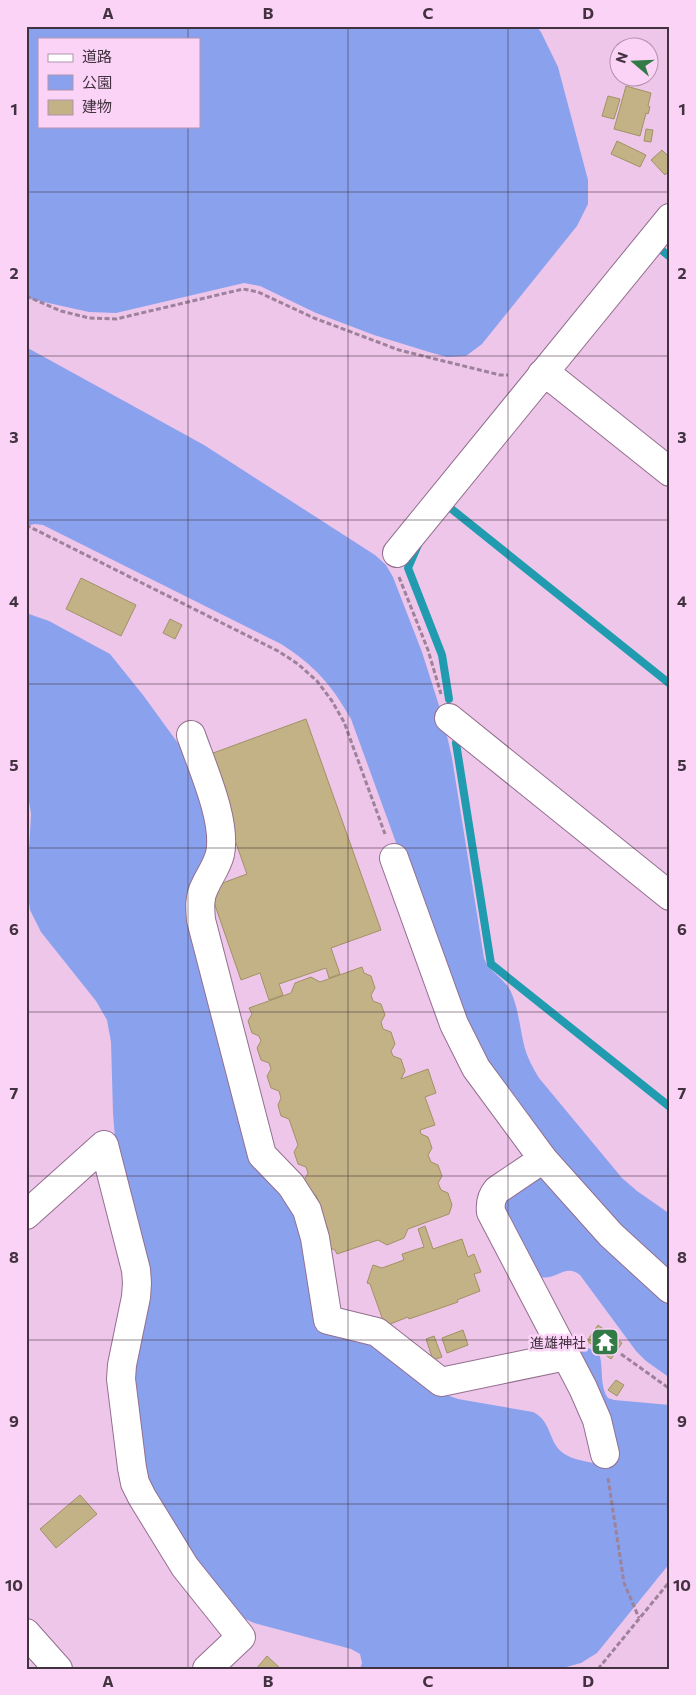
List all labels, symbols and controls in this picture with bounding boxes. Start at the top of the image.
text: A [102,3,114,22]
text: B [263,3,274,22]
text: C [423,3,434,22]
text: D [582,3,594,22]
legend [38,38,200,128]
north arrow [608,38,658,88]
text: 道路 [82,47,112,65]
text: N [611,50,631,65]
text: 公園 [82,73,112,91]
text: 建物 [82,97,112,115]
text: 1 [10,99,18,118]
text: 1 [678,99,686,118]
text: 2 [9,263,19,282]
text: 2 [677,263,687,282]
text: 3 [9,427,19,446]
text: 3 [677,427,687,446]
text: 4 [9,591,19,610]
text: 4 [677,591,687,610]
text: 5 [9,755,19,774]
text: 5 [677,755,687,774]
text: 6 [9,919,19,938]
text: 6 [677,919,687,938]
text: 7 [10,1083,19,1102]
text: 7 [678,1083,687,1102]
text: 8 [9,1247,19,1266]
text: 8 [677,1247,687,1266]
temple icon: 進雄神社 [590,1327,620,1357]
place label: 進雄神社 [530,1334,586,1351]
text: 9 [9,1411,19,1430]
text: 9 [677,1411,687,1430]
text: 10 [5,1575,23,1594]
text: 10 [673,1575,691,1594]
text: A [102,1671,114,1690]
text: B [263,1671,274,1690]
text: C [423,1671,434,1690]
text: D [582,1671,594,1690]

